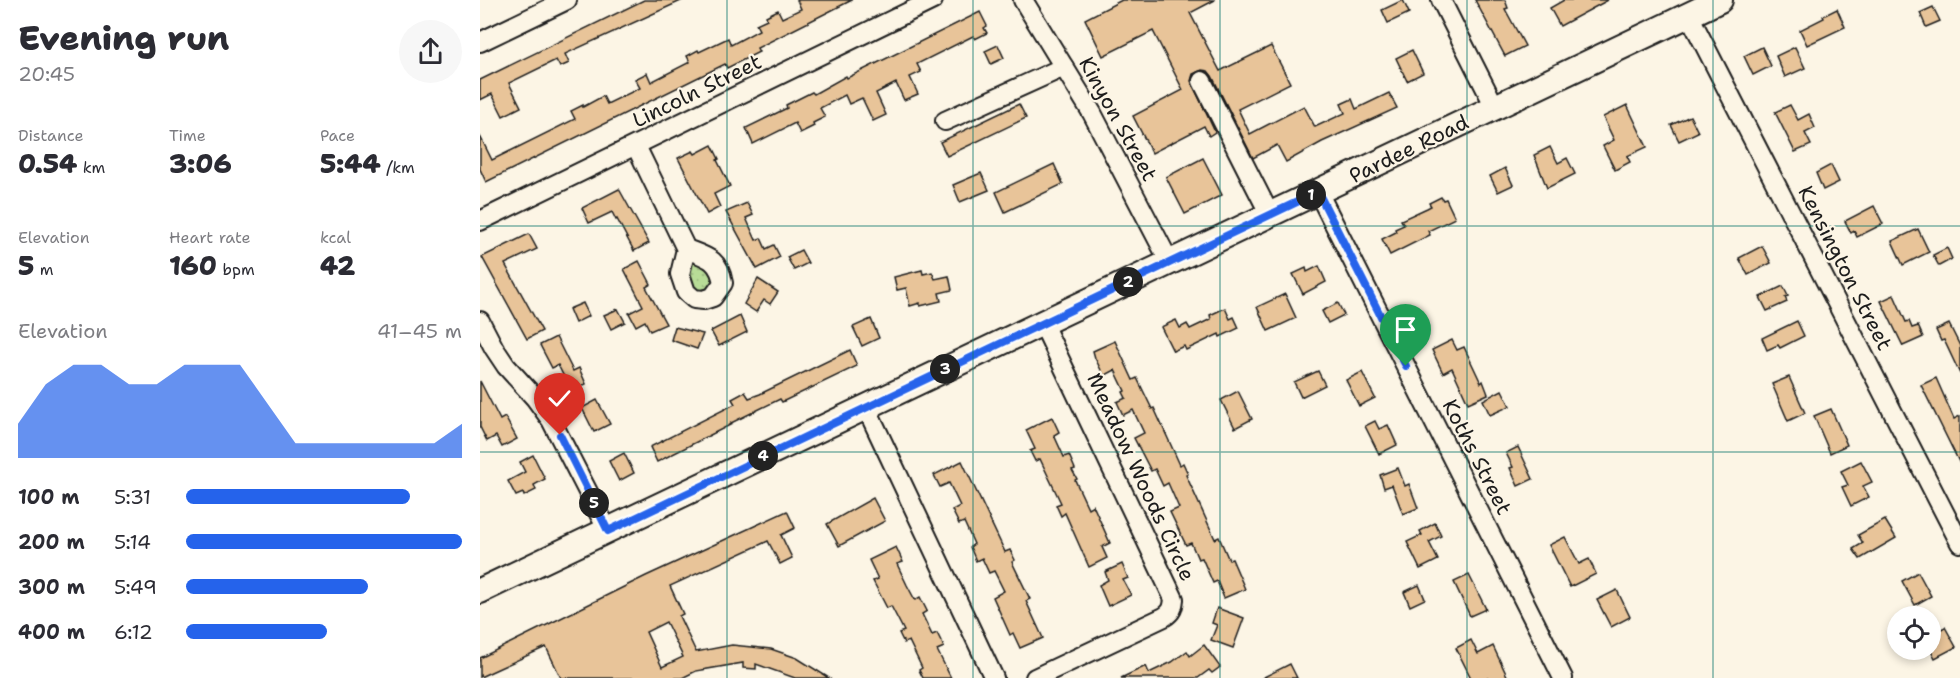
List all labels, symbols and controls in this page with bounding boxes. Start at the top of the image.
text: Evening run [18,16,229,61]
button: share [399,20,462,83]
street label: Lincoln Street [628,48,766,134]
street label: Kinyon Street [1072,52,1164,186]
text: 20:45 [18,61,75,87]
street label: Pardee Road [1345,108,1473,190]
text: Distance [18,125,84,146]
text: Time [169,125,206,146]
text: Pace [320,125,355,146]
text: 0.54 [18,146,77,181]
text: 3:06 [169,146,232,181]
text: 5:44 [320,146,381,181]
text: km [77,157,105,178]
text: /km [381,157,415,178]
pin: 1 [1296,180,1326,210]
street label: Kensington Street [1791,181,1899,355]
text: 1 [1307,184,1315,205]
text: Elevation [18,227,90,248]
text: Heart rate [169,227,251,248]
text: kcal [320,227,351,248]
text: 5 [18,248,34,283]
text: 160 [169,248,217,283]
text: 42 [320,248,355,283]
text: m [34,259,54,280]
text: bpm [217,259,255,280]
pin: 2 [1113,267,1143,297]
text: 2 [1122,271,1134,292]
pin [1380,304,1431,366]
icon: arrive [1389,313,1422,346]
text: Elevation [18,318,108,344]
text: 41–45 m [377,318,462,344]
pin: 3 [930,354,960,384]
text: 3 [939,358,951,379]
street label: Meadow Woods Circle [1080,368,1202,586]
pin [534,373,585,435]
icon: check [543,382,576,415]
street label: Koths Street [1436,394,1518,520]
pin: 4 [748,441,778,471]
text: 4 [757,445,769,466]
text: 100 m [18,484,80,510]
text: 5:31 [114,484,151,510]
pin: 5 [579,488,609,518]
text: 5 [589,492,599,513]
text: 200 m [18,529,85,555]
text: 5:14 [114,529,151,555]
text: 300 m [18,574,85,600]
text: 5:49 [114,574,157,600]
map controls [1887,606,1941,660]
button: locate [1887,606,1941,660]
text: 400 m [18,619,85,645]
text: 6:12 [114,619,153,645]

